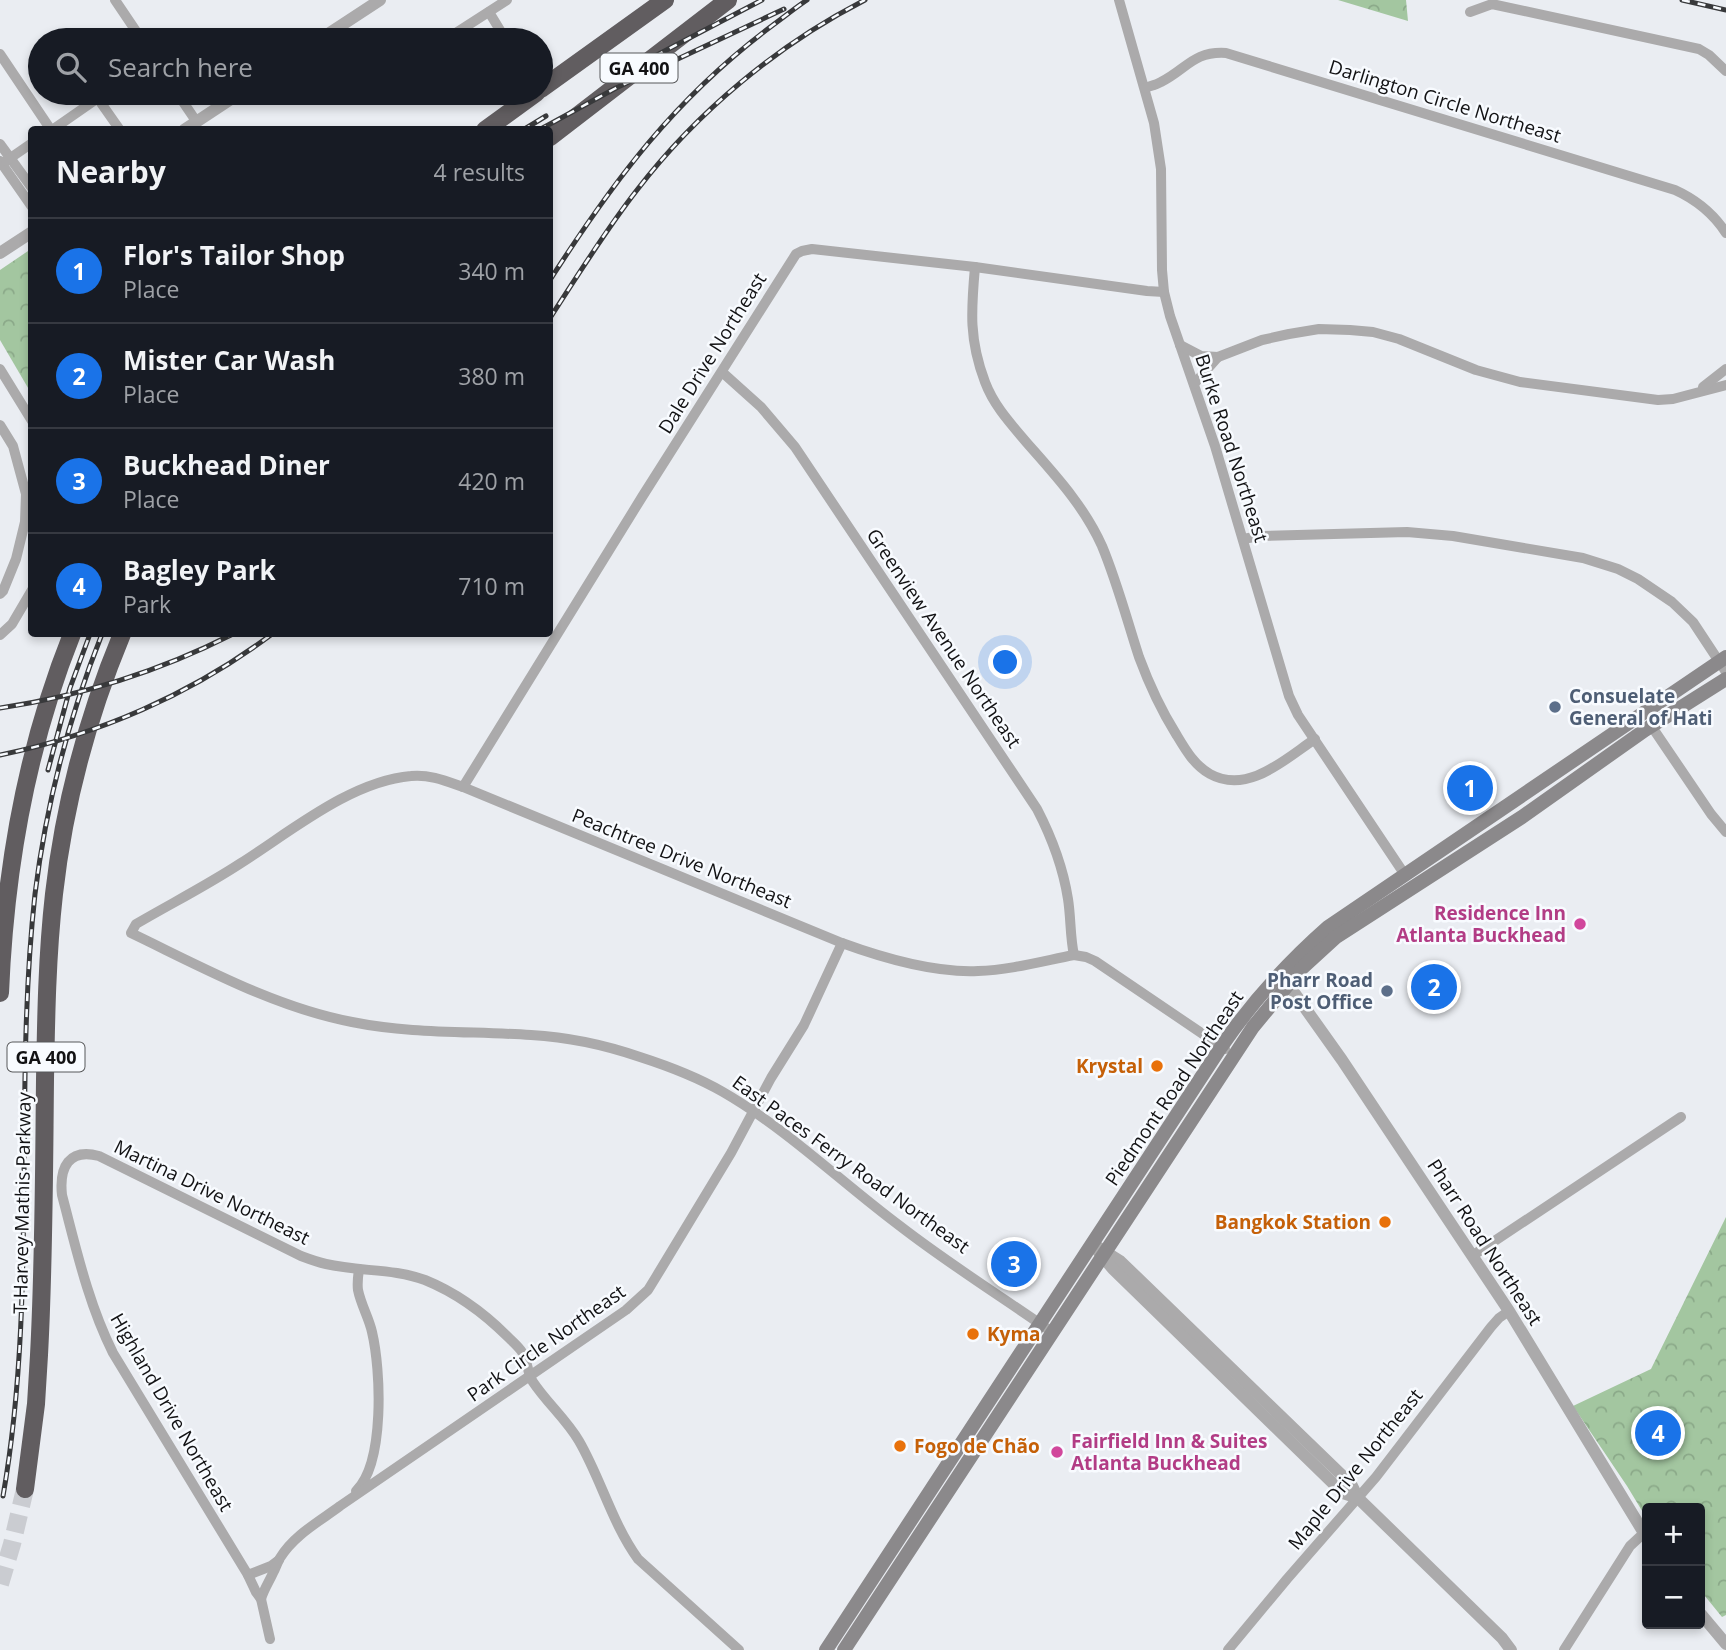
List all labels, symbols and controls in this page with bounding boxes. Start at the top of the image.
search box [28,28,553,105]
icon: search [52,48,90,86]
text: Search here [108,49,253,85]
street label: Darlington Circle Northeast [1326,53,1564,149]
road number: GA 400 [600,54,678,82]
text: Nearby [56,151,166,192]
text: 4 results [434,156,525,188]
text: Flor's Tailor Shop [123,237,345,273]
text: 1 [72,255,86,287]
text: 340 m [458,255,525,287]
street label: Dale Drive Northeast [652,267,772,438]
text: Place [123,273,179,305]
text: Mister Car Wash [123,342,335,378]
street label: Burke Road Northeast [1189,351,1275,546]
text: 2 [72,360,86,392]
text: 380 m [458,360,525,392]
text: Place [123,378,179,410]
text: Buckhead Diner [123,447,330,483]
text: 3 [72,465,86,497]
text: 420 m [458,465,525,497]
text: Place [123,483,179,515]
street label: Greenview Avenue Northeast [861,523,1027,753]
text: Bagley Park [123,552,276,588]
text: 4 [72,570,86,602]
text: 710 m [458,570,525,602]
text: Park [123,588,171,620]
your location [988,645,1022,679]
place label: Consuelate General of Hati [1569,683,1713,731]
marker: Consuelate General of Hati [1547,699,1563,715]
pin: 1 [1447,762,1493,814]
street label: Peachtree Drive Northeast [568,802,796,914]
place label: Residence Inn Atlanta Buckhead [1396,900,1566,948]
marker: Residence Inn Atlanta Buckhead [1572,916,1588,932]
pin: 2 [1411,961,1457,1013]
place label: Pharr Road Post Office [1267,967,1373,1015]
marker: Pharr Road Post Office [1379,983,1395,999]
street label: Piedmont Road Northeast [1099,985,1249,1191]
road number: GA 400 [7,1042,84,1072]
place label: Krystal [1076,1053,1143,1079]
marker: Krystal [1149,1058,1165,1074]
street label: East Paces Ferry Road Northeast [727,1069,975,1259]
street label: T Harvey Mathis Parkway [7,1091,37,1314]
street label: Martina Drive Northeast [110,1133,314,1251]
street label: Pharr Road Northeast [1421,1154,1549,1330]
place label: Bangkok Station [1215,1209,1371,1235]
marker: Bangkok Station [1377,1214,1393,1230]
pin: 3 [991,1238,1037,1290]
street label: Park Circle Northeast [462,1278,631,1407]
street label: Highland Drive Northeast [105,1308,240,1516]
place label: Kyma [987,1321,1041,1347]
marker: Kyma [965,1326,981,1342]
street label: Maple Drive Northeast [1282,1383,1428,1555]
pin: 4 [1635,1407,1681,1459]
place label: Fairfield Inn & Suites Atlanta Buckhead [1071,1428,1268,1476]
place label: Fogo de Chão [914,1433,1040,1459]
marker: Fogo de Chão [892,1438,908,1454]
marker: Fairfield Inn & Suites Atlanta Buckhead [1049,1444,1065,1460]
map controls [1642,1503,1705,1629]
button: + [1642,1503,1705,1566]
button: − [1642,1566,1705,1629]

